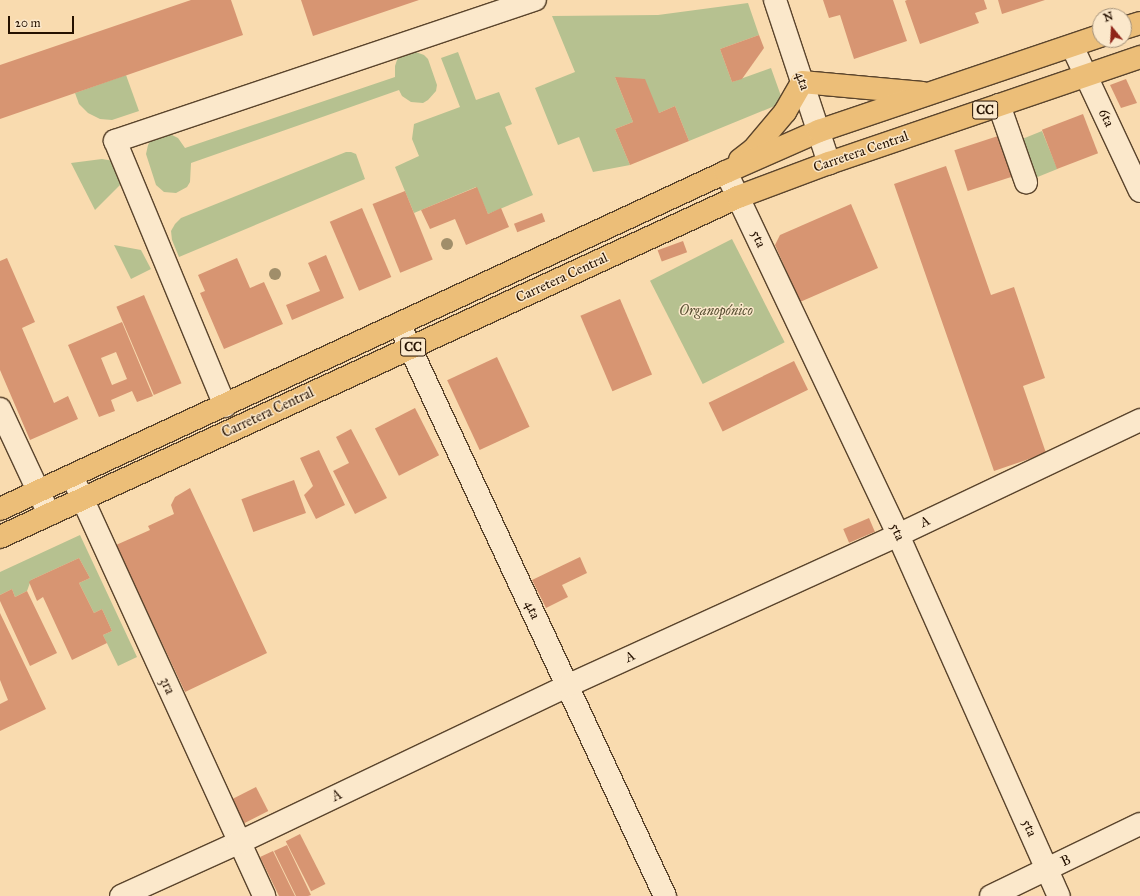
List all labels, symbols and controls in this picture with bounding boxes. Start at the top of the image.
scale bar [10,8,76,34]
north arrow [1092,8,1132,48]
text: N [1102,9,1115,25]
text: 20 m [15,16,41,30]
street label: 4ta [791,69,813,93]
road number: CC [972,99,998,121]
street label: 6ta [1095,106,1117,130]
street label: Carretera Central [811,128,911,176]
street label: 5ta [747,228,769,250]
street label: Carretera Central [513,249,611,307]
park label: Organopónico [679,303,753,319]
road number: CC [400,336,426,358]
street label: Carretera Central [219,384,317,442]
street label: A [917,512,933,532]
street label: 5ta [886,521,908,543]
street label: 4ta [520,598,544,622]
street label: A [622,647,638,667]
street label: 3ra [156,675,178,697]
street label: A [329,786,345,806]
street label: 5ta [1018,817,1040,839]
street label: B [1058,851,1074,871]

